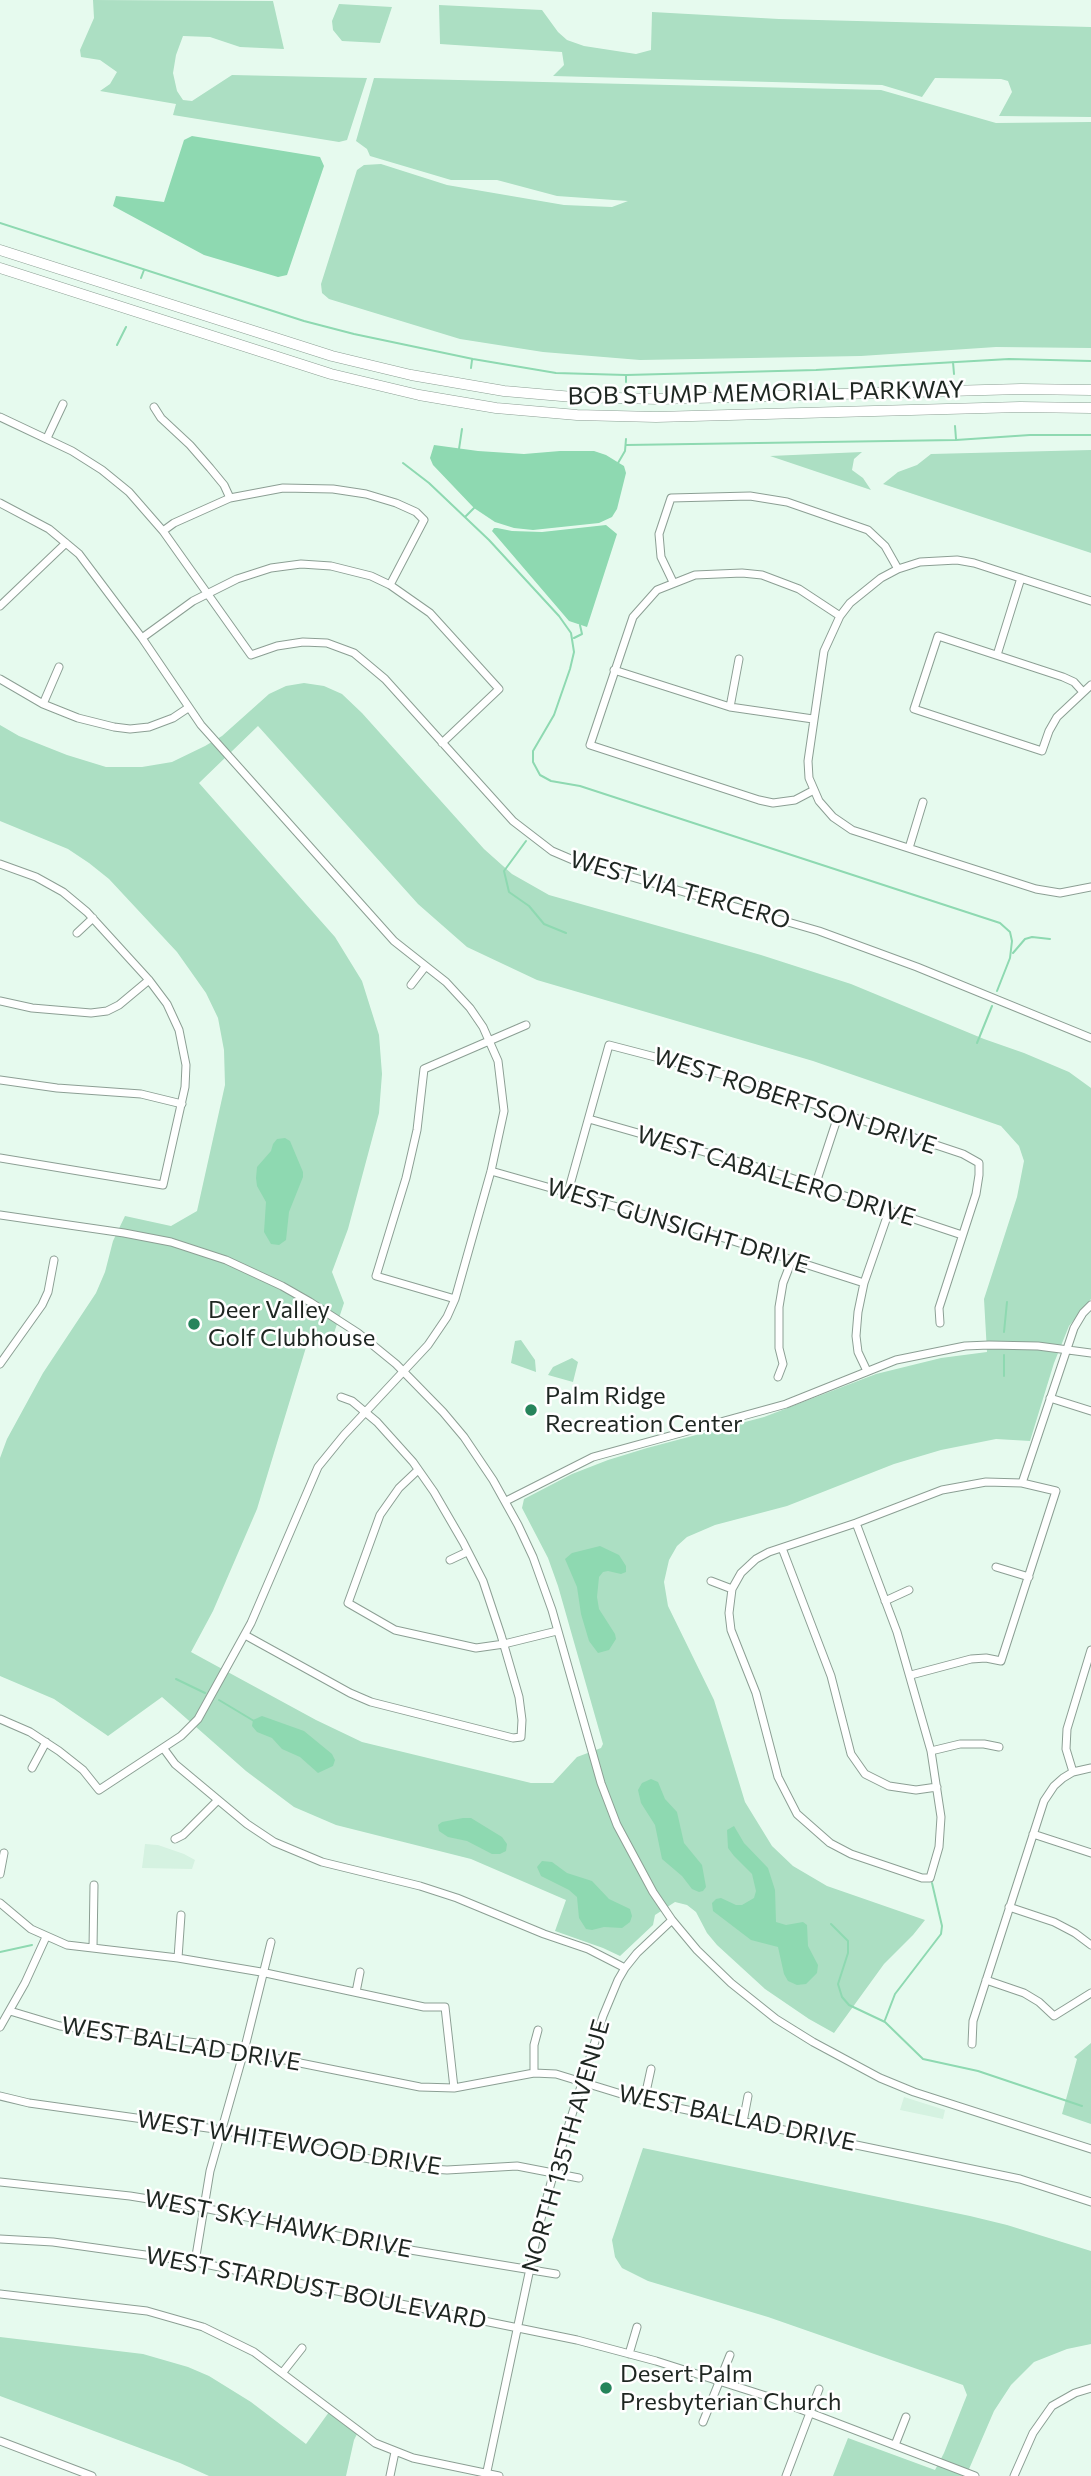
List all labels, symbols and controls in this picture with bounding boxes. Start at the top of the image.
street label: BOB STUMP MEMORIAL PARKWAY [567,375,965,411]
street label: WEST VIA TERCERO [566,845,794,935]
street label: WEST ROBERTSON DRIVE [650,1042,940,1160]
street label: WEST CABALLERO DRIVE [633,1120,919,1232]
street label: WEST GUNSIGHT DRIVE [543,1172,813,1280]
place label: Deer Valley Golf Clubhouse [208,1296,375,1352]
marker: Deer Valley Golf Clubhouse [186,1316,202,1332]
place label: Palm Ridge Recreation Center [545,1382,743,1438]
marker: Palm Ridge Recreation Center [523,1402,539,1418]
street label: WEST BALLAD DRIVE [59,2011,303,2077]
street label: NORTH 135TH AVENUE [516,2016,616,2276]
street label: WEST BALLAD DRIVE [616,2079,858,2157]
street label: WEST WHITEWOOD DRIVE [135,2105,443,2181]
street label: WEST SKY HAWK DRIVE [142,2184,414,2264]
street label: WEST STARDUST BOULEVARD [143,2241,489,2335]
place label: Desert Palm Presbyterian Church [620,2360,841,2416]
marker: Desert Palm Presbyterian Church [598,2380,614,2396]

